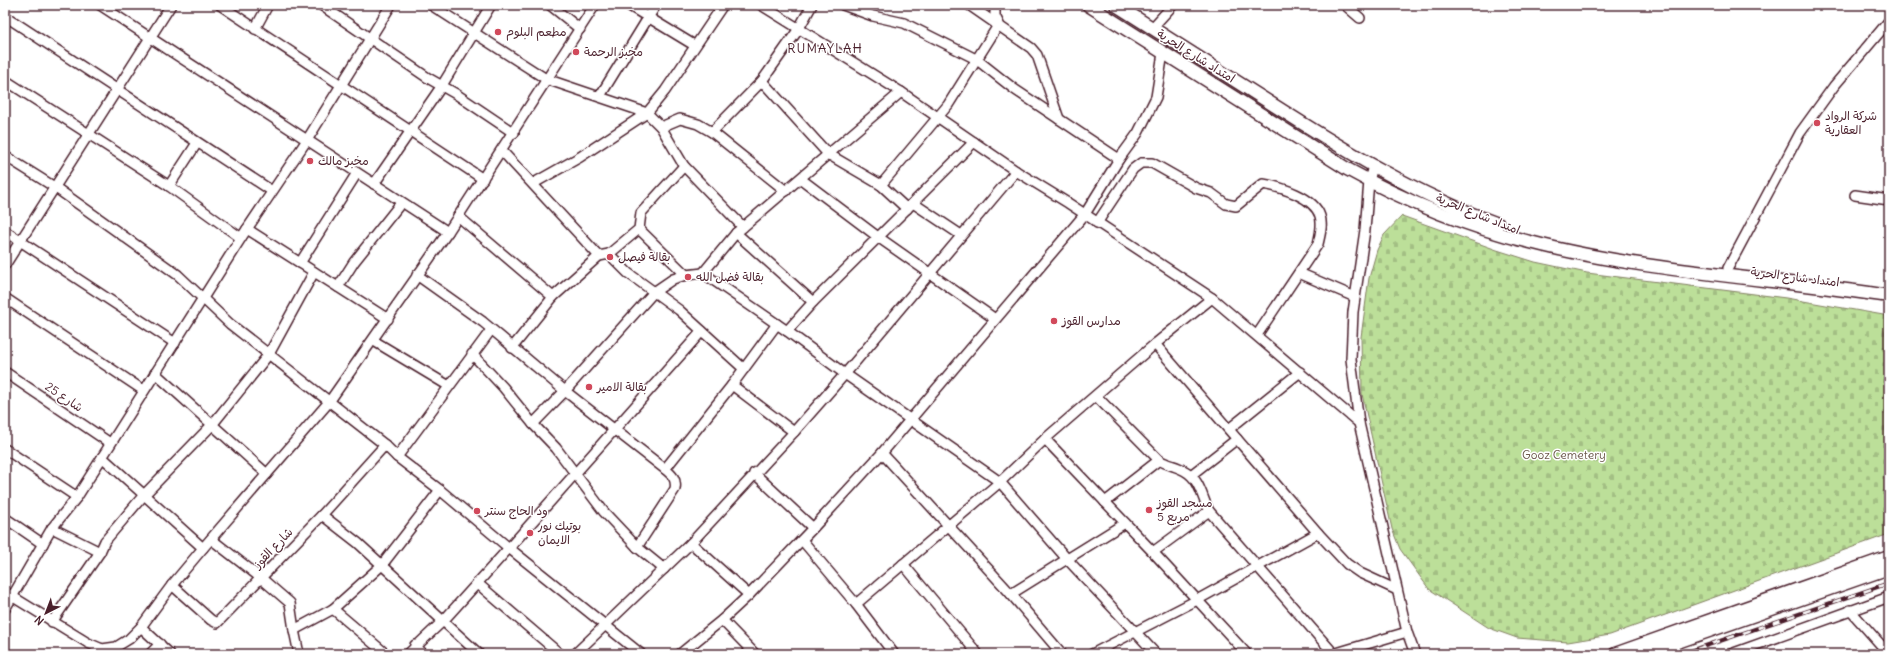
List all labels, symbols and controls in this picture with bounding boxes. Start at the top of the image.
place label: مطعم البلوم [506,24,566,41]
street label: امتداد شارع الحرية [1153,26,1238,87]
marker: مطعم البلوم [493,27,503,37]
district label: RUMAYLAH [787,40,863,57]
place label: مخبز الرحمة [584,44,643,60]
marker: مخبز الرحمة [571,47,581,57]
place label: شركة الرواد العقارية [1825,108,1877,137]
marker: شركة الرواد العقارية [1812,118,1822,128]
place label: مخبز مالك [318,153,369,169]
marker: مخبز مالك [305,156,315,166]
street label: امتداد شارع الحرية [1433,190,1522,239]
place label: بقالة فيصل [618,249,670,265]
marker: بقالة فيصل [605,252,615,262]
street label: امتداد شارع الحرية [1750,264,1840,291]
place label: بقالة فضل الله [696,269,764,285]
marker: بقالة فضل الله [683,272,693,282]
place label: مدارس القوز [1061,313,1121,329]
marker: مدارس القوز [1049,316,1059,326]
street label: شارع 25 [41,379,86,416]
place label: بقالة الامير [596,379,647,395]
marker: بقالة الامير [584,382,594,392]
park label: Gooz Cemetery [1522,447,1606,462]
place label: مسجد القوز مربع 5 [1156,495,1212,526]
place label: ود الحاج سنتر [484,503,548,520]
marker: مسجد القوز مربع 5 [1144,505,1154,515]
marker: ود الحاج سنتر [472,506,482,516]
place label: بوتيك نور الايمان [537,518,581,547]
street label: شارع القوز [249,524,297,573]
marker: بوتيك نور الايمان [525,528,535,538]
north arrow [26,593,66,633]
text: N [32,613,47,628]

